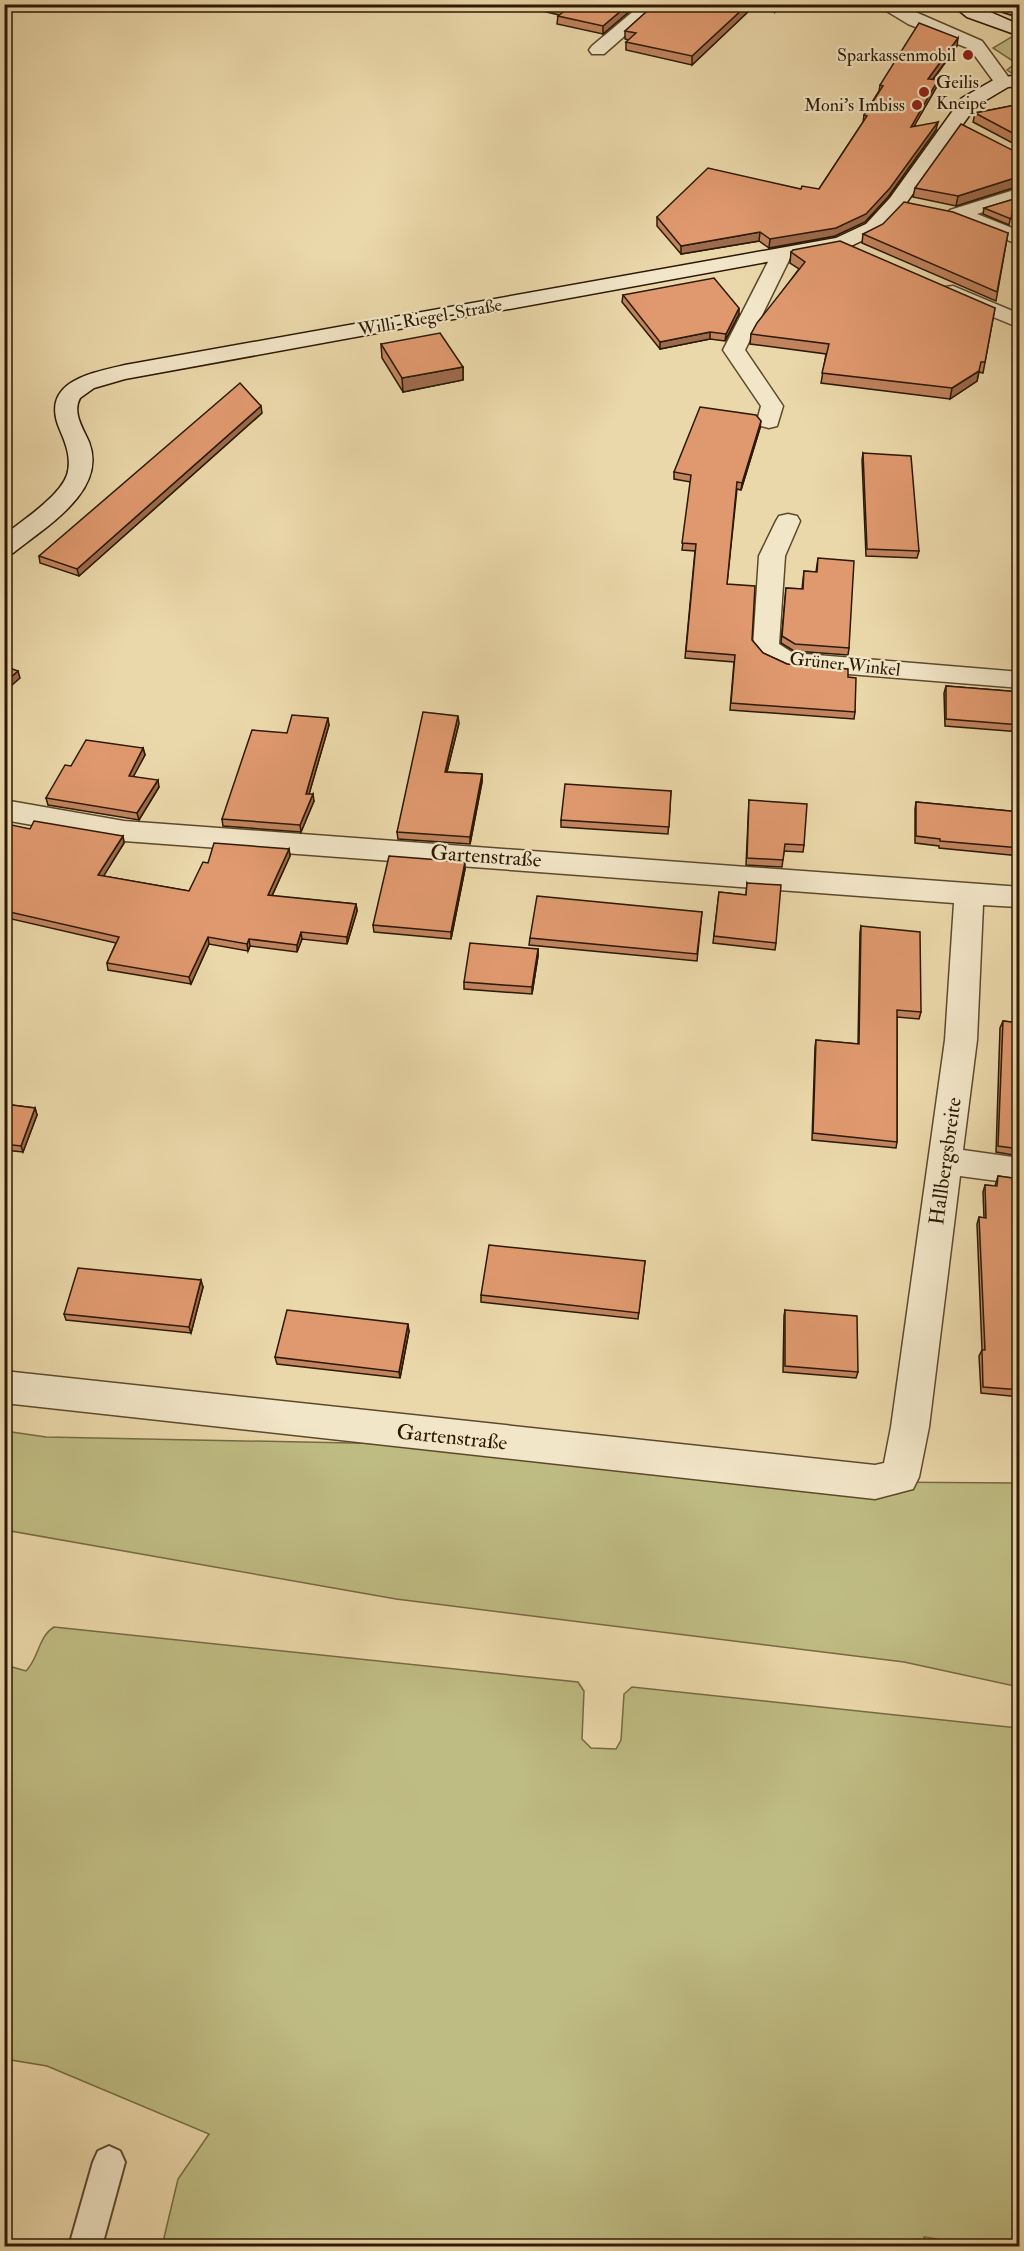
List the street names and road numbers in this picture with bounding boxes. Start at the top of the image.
street label: Willi-Riegel-Straße [355,293,504,342]
street label: Grüner Winkel [788,647,902,682]
street label: Gartenstraße [430,839,543,874]
street label: Hallbergsbreite [923,1095,968,1227]
street label: Gartenstraße [395,1418,509,1457]

